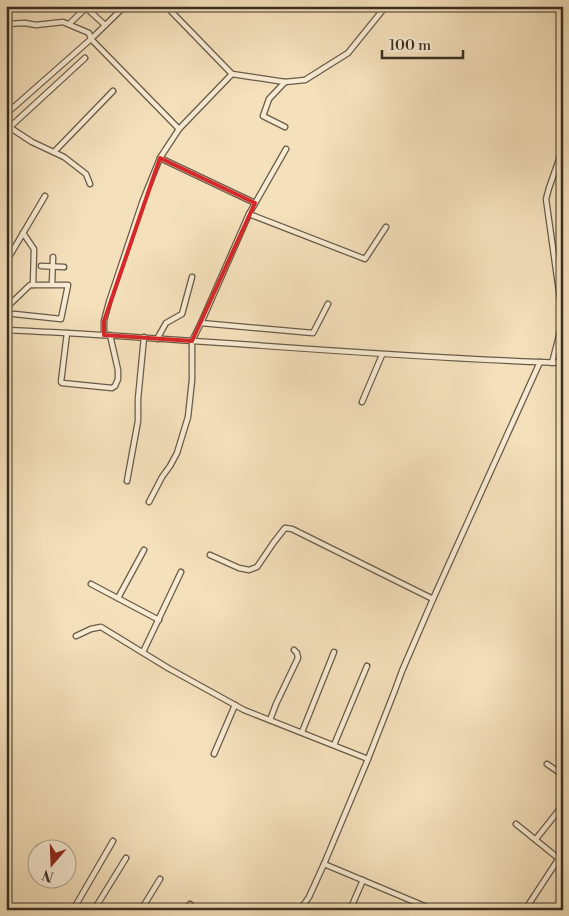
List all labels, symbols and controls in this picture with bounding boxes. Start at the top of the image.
scale bar [382,28,463,60]
text: 100 m [389,36,431,55]
north arrow [28,838,78,888]
text: N [40,865,56,886]

